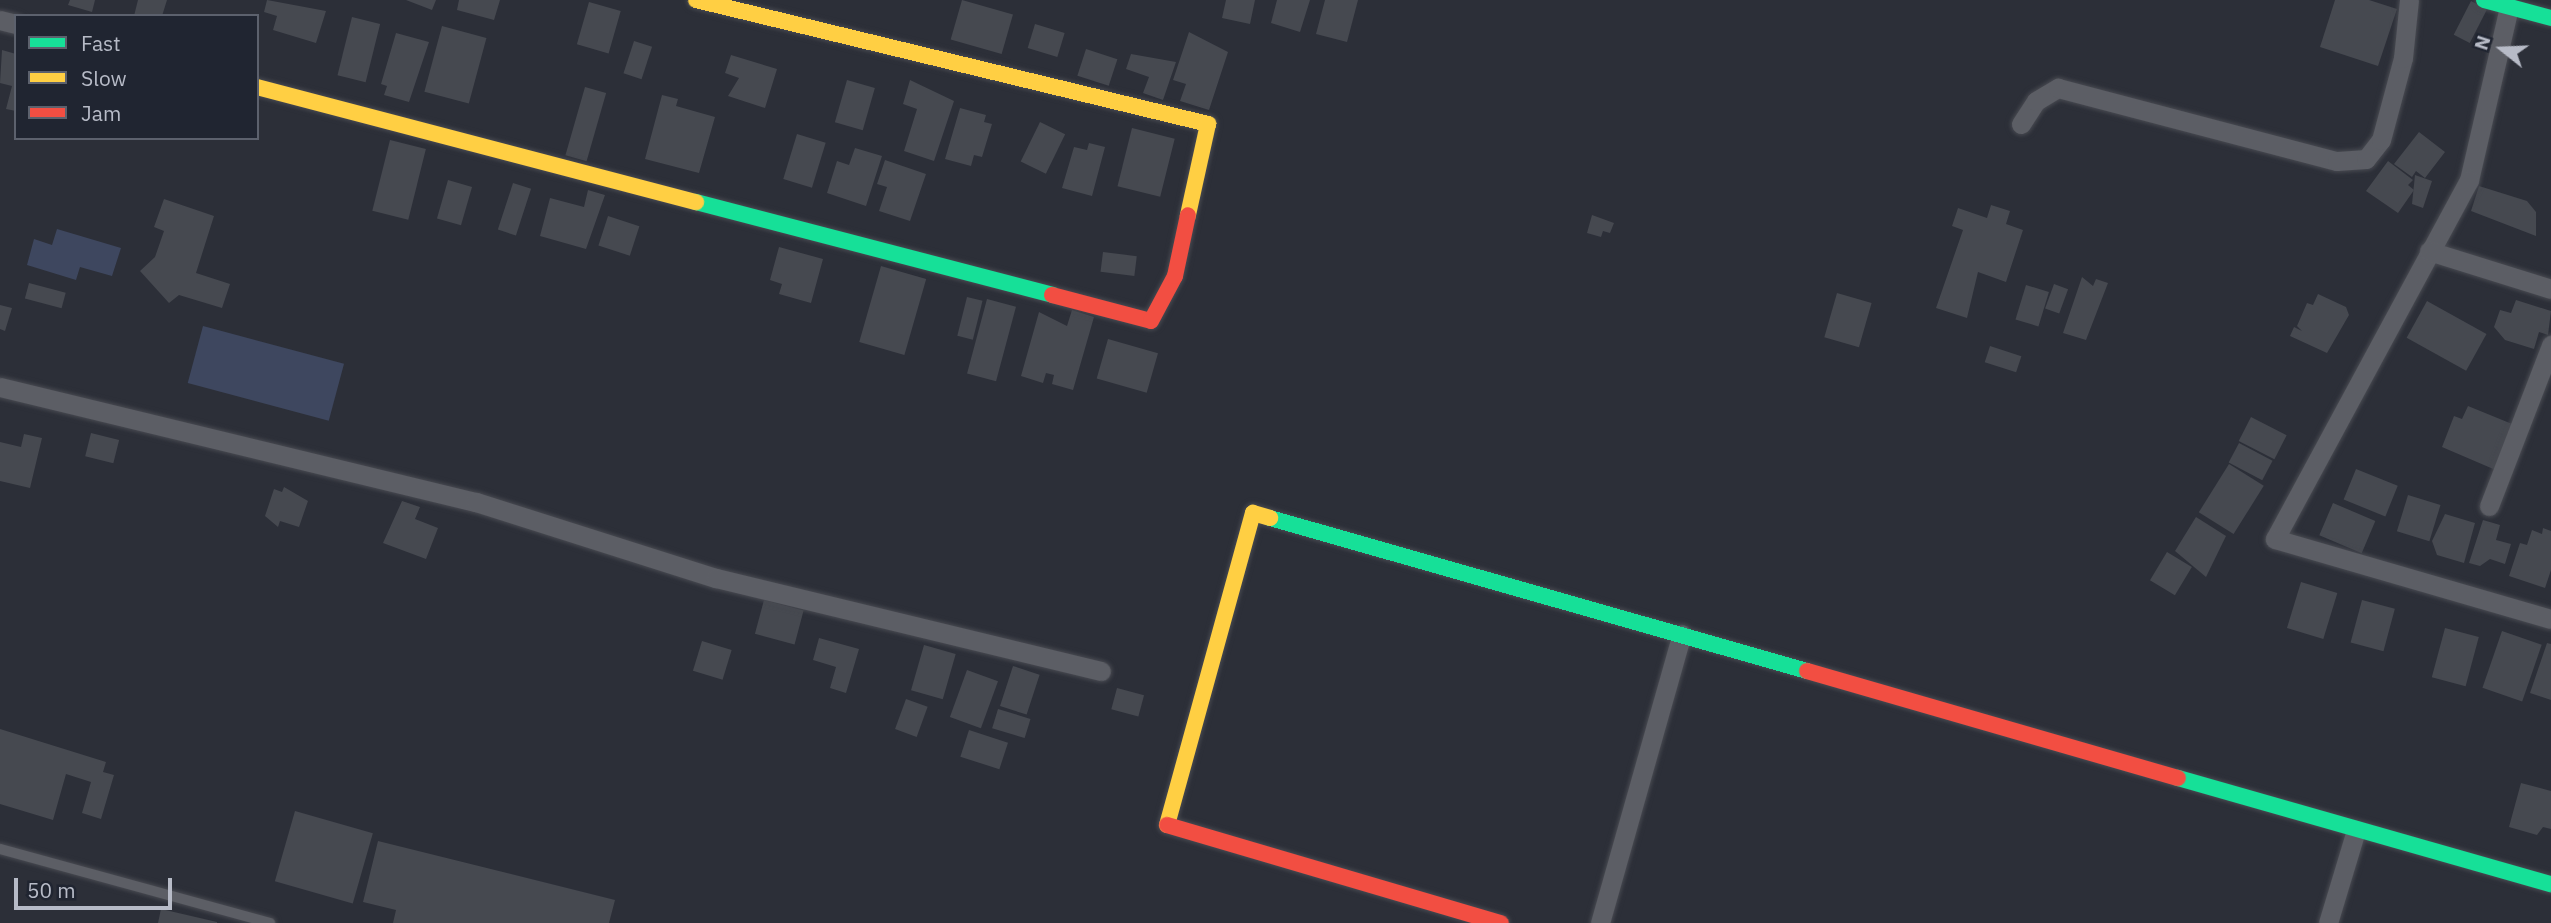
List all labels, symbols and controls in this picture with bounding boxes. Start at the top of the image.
legend [14,14,259,140]
north arrow [2467,14,2537,84]
text: Fast [81,29,121,57]
text: N [2468,32,2496,53]
text: Slow [81,64,127,92]
text: Jam [81,99,121,127]
scale bar [18,864,175,908]
text: 50 m [27,876,76,904]

